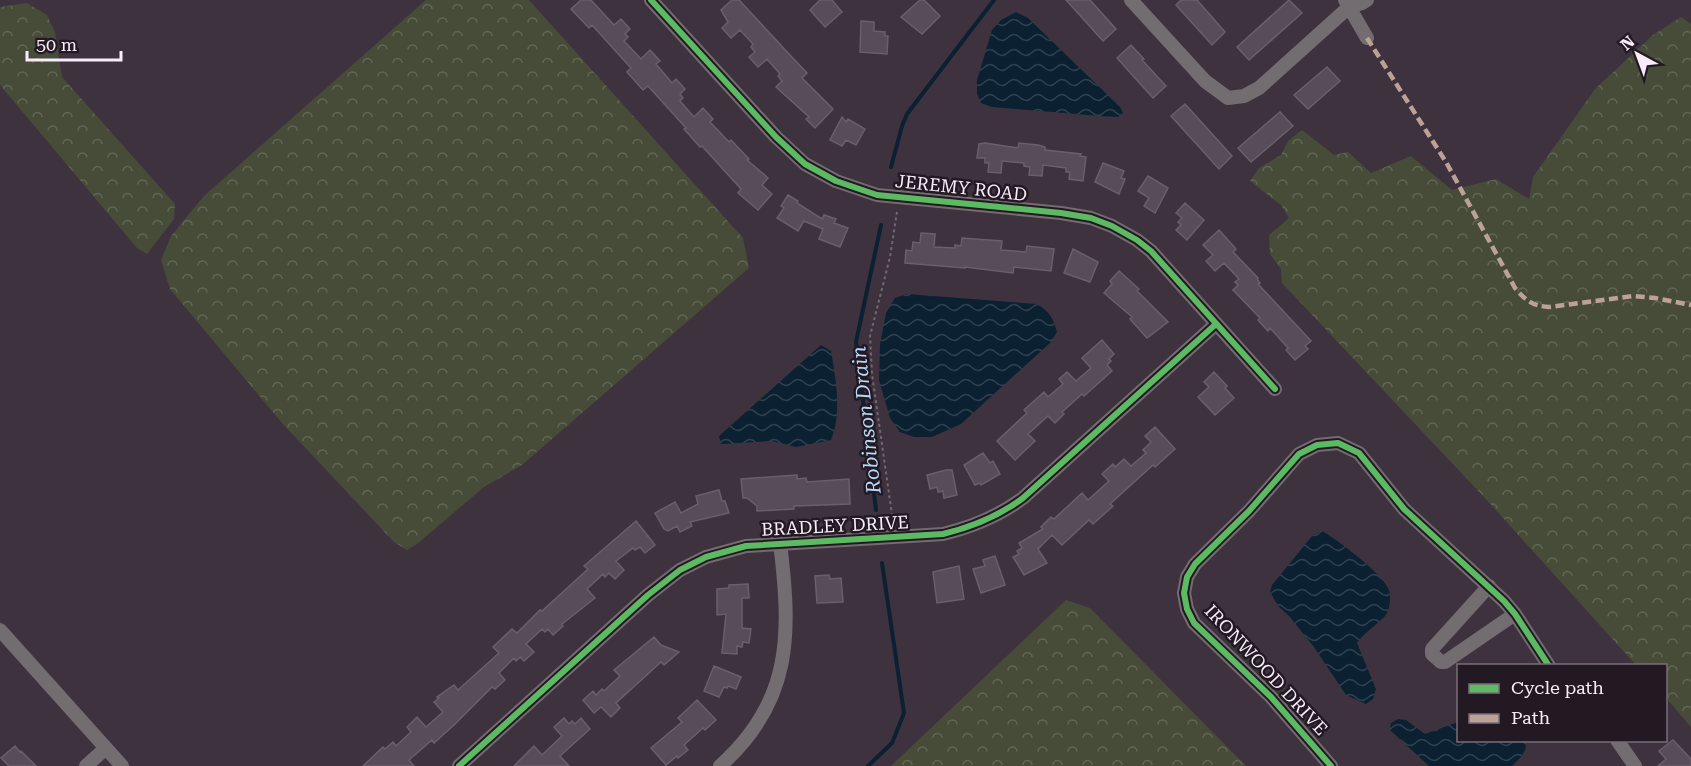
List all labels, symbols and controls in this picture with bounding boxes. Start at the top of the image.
scale bar [27,24,122,62]
north arrow [1607,24,1667,84]
text: N [1617,32,1638,54]
text: 50 m [36,34,77,55]
street label: JEREMY ROAD [894,170,1028,205]
water label: Robinson Drain [846,345,886,496]
street label: BRADLEY DRIVE [761,511,909,540]
street label: IRONWOOD DRIVE [1201,600,1332,739]
legend [1457,664,1667,742]
text: Cycle path [1511,677,1604,698]
text: Path [1511,707,1550,728]

